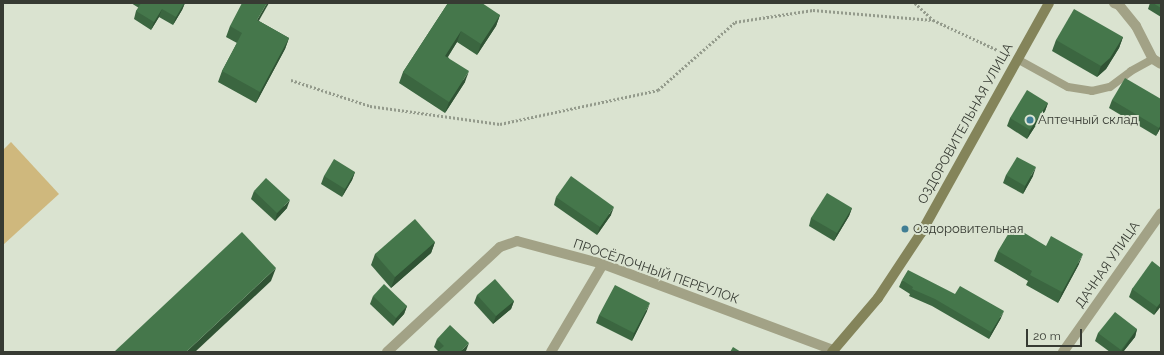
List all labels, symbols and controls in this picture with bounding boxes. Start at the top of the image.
street label: ОЗДОРОВИТЕЛЬНАЯ УЛИЦА [915,41,1017,207]
place label: Аптечный склад [1038,112,1138,128]
marker: Аптечный склад [1025,115,1035,125]
street label: ДАЧНАЯ УЛИЦА [1072,219,1144,311]
place label: Оздоровительная [913,221,1023,237]
marker: Оздоровительная [900,224,910,234]
street label: ПРОСЁЛОЧНЫЙ ПЕРЕУЛОК [571,236,741,308]
scale bar [1028,321,1084,347]
text: 20 m [1033,329,1061,343]

